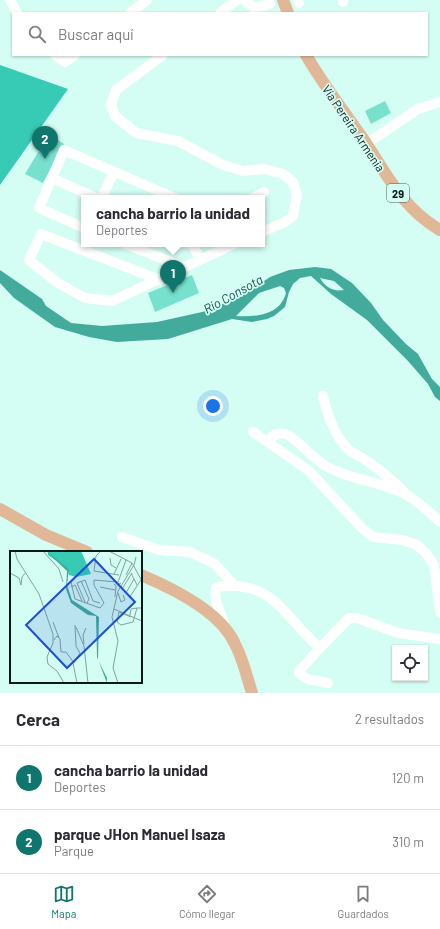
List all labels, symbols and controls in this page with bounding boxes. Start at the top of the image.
search box [12,12,428,56]
icon: search [26,23,48,45]
text: Buscar aquí [58,25,134,43]
street label: Vía Pereira Armenia [320,82,388,174]
pin: 2 [32,126,58,159]
road number: 29 [387,184,409,202]
popup [81,195,265,247]
text: cancha barrio la unidad [96,204,250,222]
text: Deportes [96,222,148,238]
pin: 1 [160,260,186,293]
water label: Río Consota [201,271,266,317]
your location [203,396,223,416]
inset map [10,551,142,683]
map controls [392,645,428,681]
button: locate [392,645,428,681]
text: Cerca [16,709,60,729]
text: 2 resultados [355,711,424,727]
text: cancha barrio la unidad [54,761,208,779]
text: 1 [27,770,31,786]
text: 120 m [392,770,424,786]
text: Deportes [54,779,106,795]
text: parque JHon Manuel Isaza [54,825,226,843]
text: 2 [25,834,33,850]
text: 310 m [392,834,424,850]
text: Parque [54,843,94,859]
tab: Mapa [51,883,76,920]
tab: Cómo llegar [179,883,235,920]
tab: Guardados [338,883,389,920]

